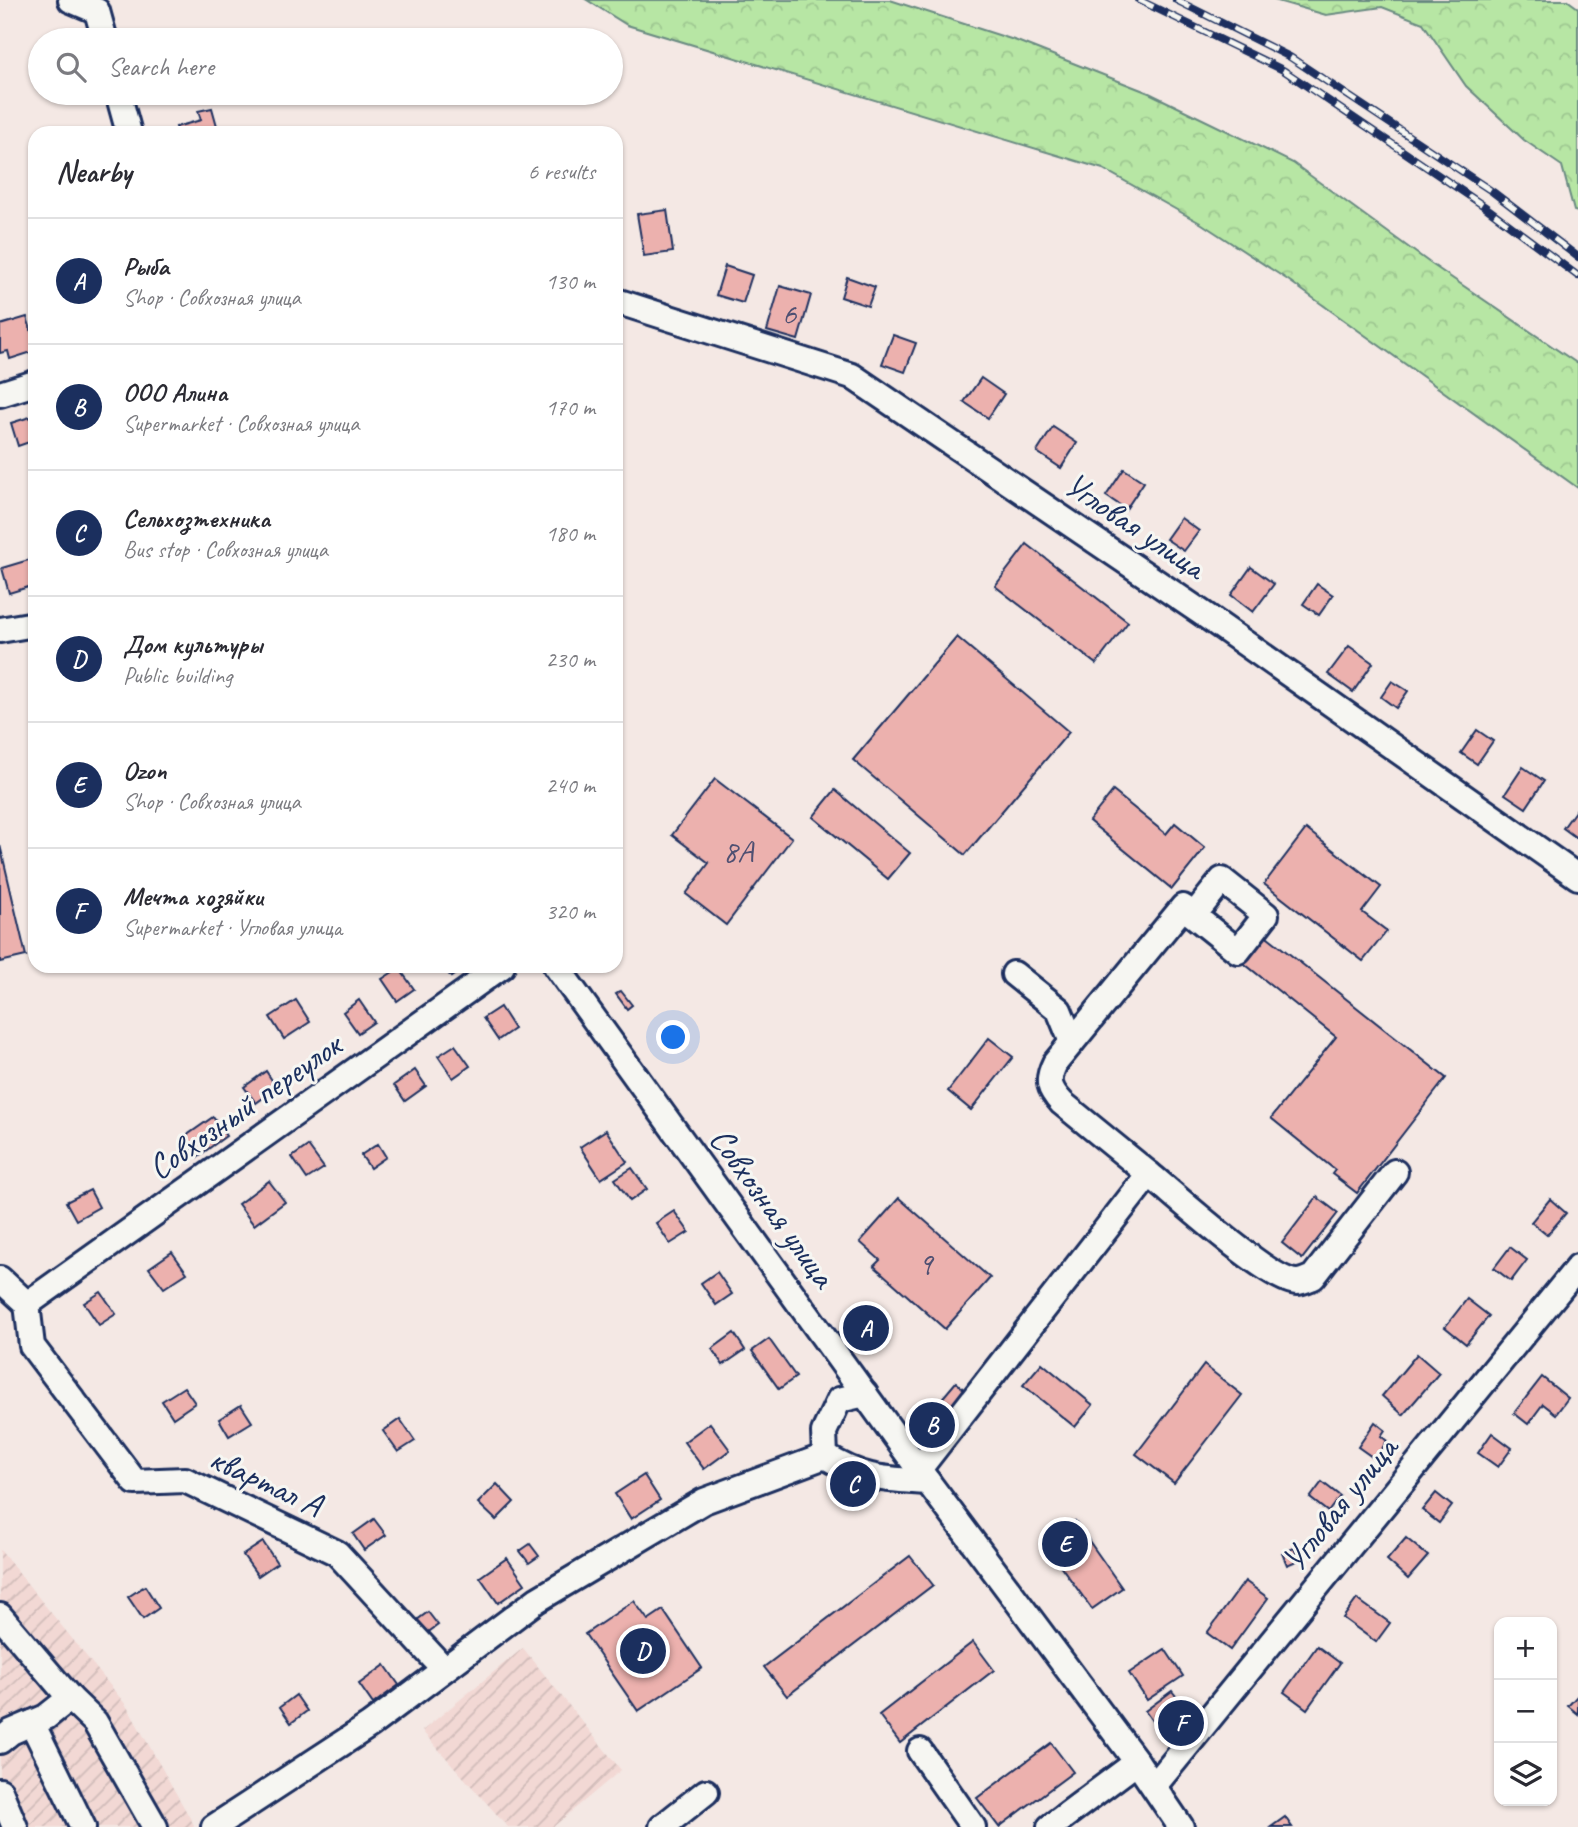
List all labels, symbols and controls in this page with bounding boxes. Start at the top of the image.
search box [28,28,623,105]
icon: search [52,48,90,86]
text: Search here [108,50,214,83]
text: Nearby [56,153,132,191]
text: 6 results [528,157,595,186]
text: Рыба [123,250,169,283]
text: A [73,267,85,296]
text: 130 m [546,267,595,296]
text: Shop · Совхозная улица [123,283,301,312]
house number: 6 [782,293,798,334]
text: ООО Алина [123,376,227,409]
text: B [73,393,85,422]
text: 170 m [546,393,595,422]
text: Supermarket · Совхозная улица [123,409,359,438]
street label: Угловая улица [1055,462,1216,591]
text: Сельхозтехника [123,502,270,535]
text: C [74,519,84,548]
text: 180 m [546,519,595,548]
text: Bus stop · Совхозная улица [123,535,328,564]
text: Дом культуры [123,628,262,661]
text: D [72,645,86,674]
text: 230 m [546,645,595,674]
text: Public building [123,661,232,690]
text: Ozon [123,754,166,787]
text: E [73,771,85,800]
text: 240 m [546,771,595,800]
text: Shop · Совхозная улица [123,787,301,816]
house number: 8А [723,831,755,872]
text: Мечта хозяйки [123,880,263,913]
text: F [74,897,84,926]
text: 320 m [546,897,595,926]
text: Supermarket · Угловая улица [123,913,342,942]
your location [656,1020,690,1054]
street label: Совхозный переулок [139,1021,352,1190]
street label: Совхозная улица [699,1118,847,1298]
house number: 9 [918,1243,935,1284]
pin: A [843,1302,889,1354]
pin: B [909,1399,955,1451]
street label: Угловая улица [1271,1426,1409,1581]
street label: квартал А [202,1436,331,1528]
pin: C [830,1458,876,1510]
pin: E [1042,1518,1088,1570]
map controls [1494,1617,1557,1806]
button: + [1494,1617,1557,1680]
pin: D [620,1625,666,1677]
button: − [1494,1680,1557,1743]
pin: F [1158,1697,1204,1749]
button: layers [1494,1743,1557,1806]

